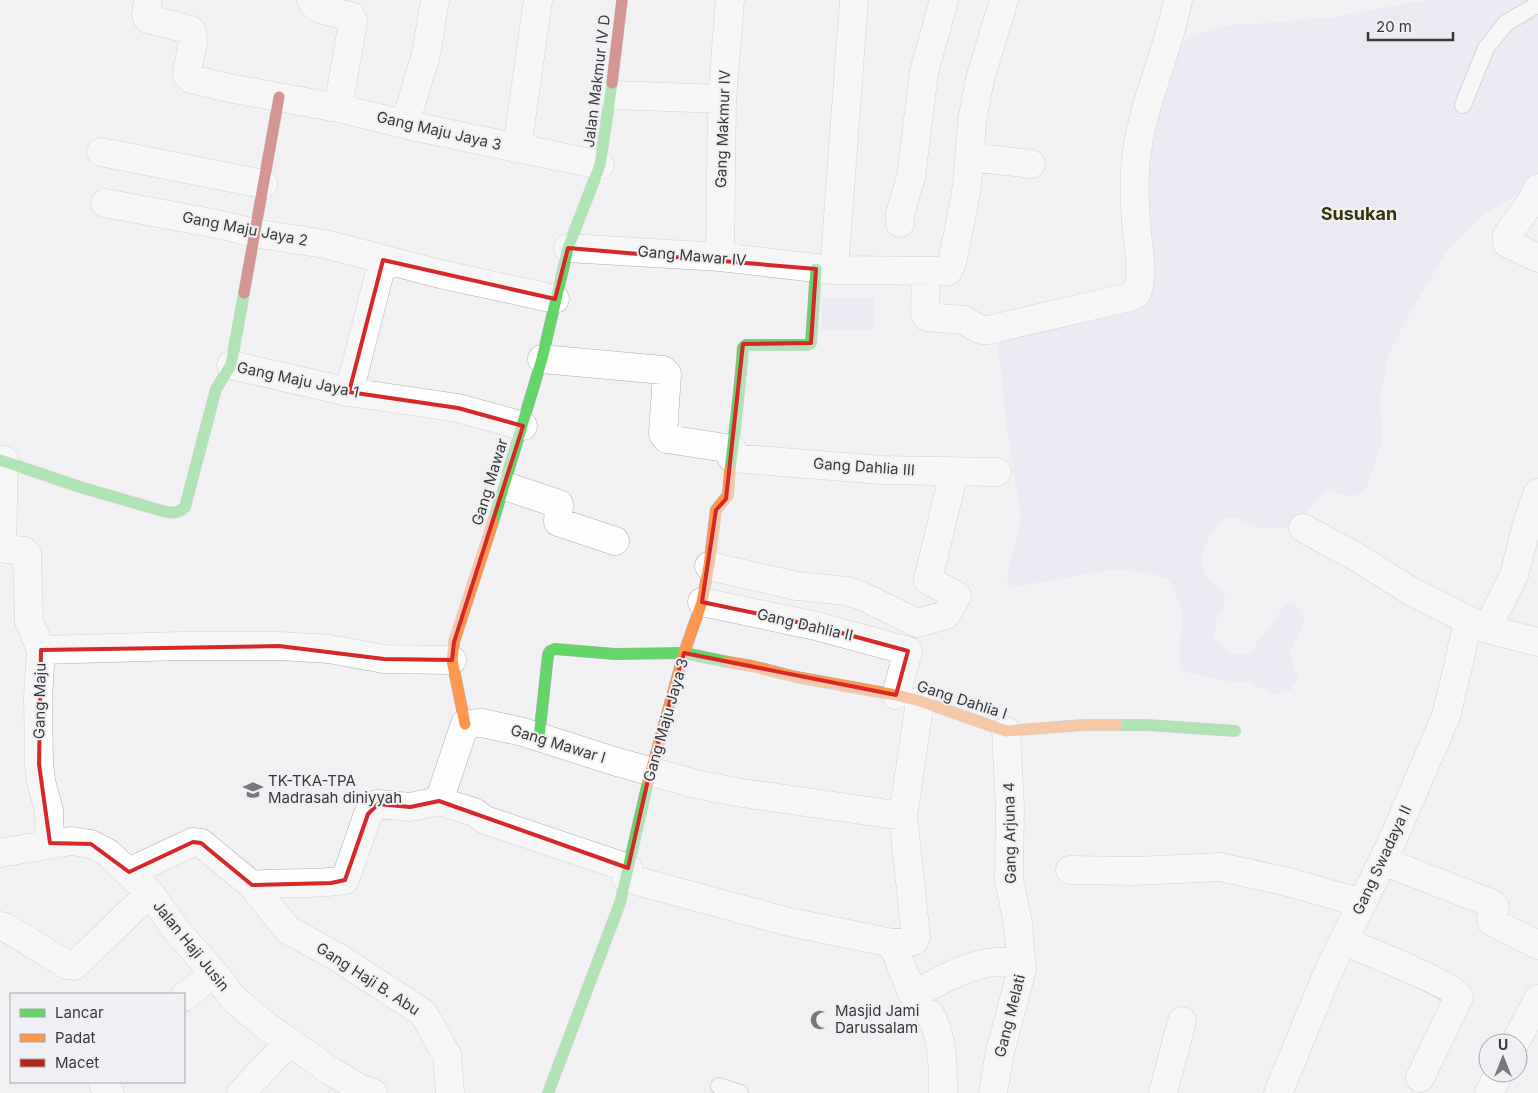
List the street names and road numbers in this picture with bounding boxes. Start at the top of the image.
street label: Jalan Makmur IV D [579,13,614,148]
street label: Gang Makmur IV [711,70,734,188]
street label: Gang Maju Jaya 3 [375,107,503,154]
street label: Gang Maju Jaya 2 [181,207,309,250]
street label: Gang Mawar IV [637,241,747,270]
street label: Gang Maju Jaya 1 [235,357,361,402]
street label: Gang Mawar [467,436,512,528]
street label: Gang Dahlia III [812,453,916,480]
street label: Gang Dahlia II [755,604,855,645]
street label: Gang Maju Jaya 3 [639,656,692,784]
street label: Gang Maju [29,663,50,739]
street label: Gang Dahlia I [915,676,1010,723]
street label: Gang Mawar I [508,720,608,767]
street label: Gang Arjuna 4 [999,782,1020,884]
street label: Gang Swadaya II [1348,802,1415,918]
street label: Jalan Haji Jusin [149,897,234,995]
street label: Gang Haji B. Abu [313,938,424,1019]
street label: Gang Melati [990,972,1029,1059]

